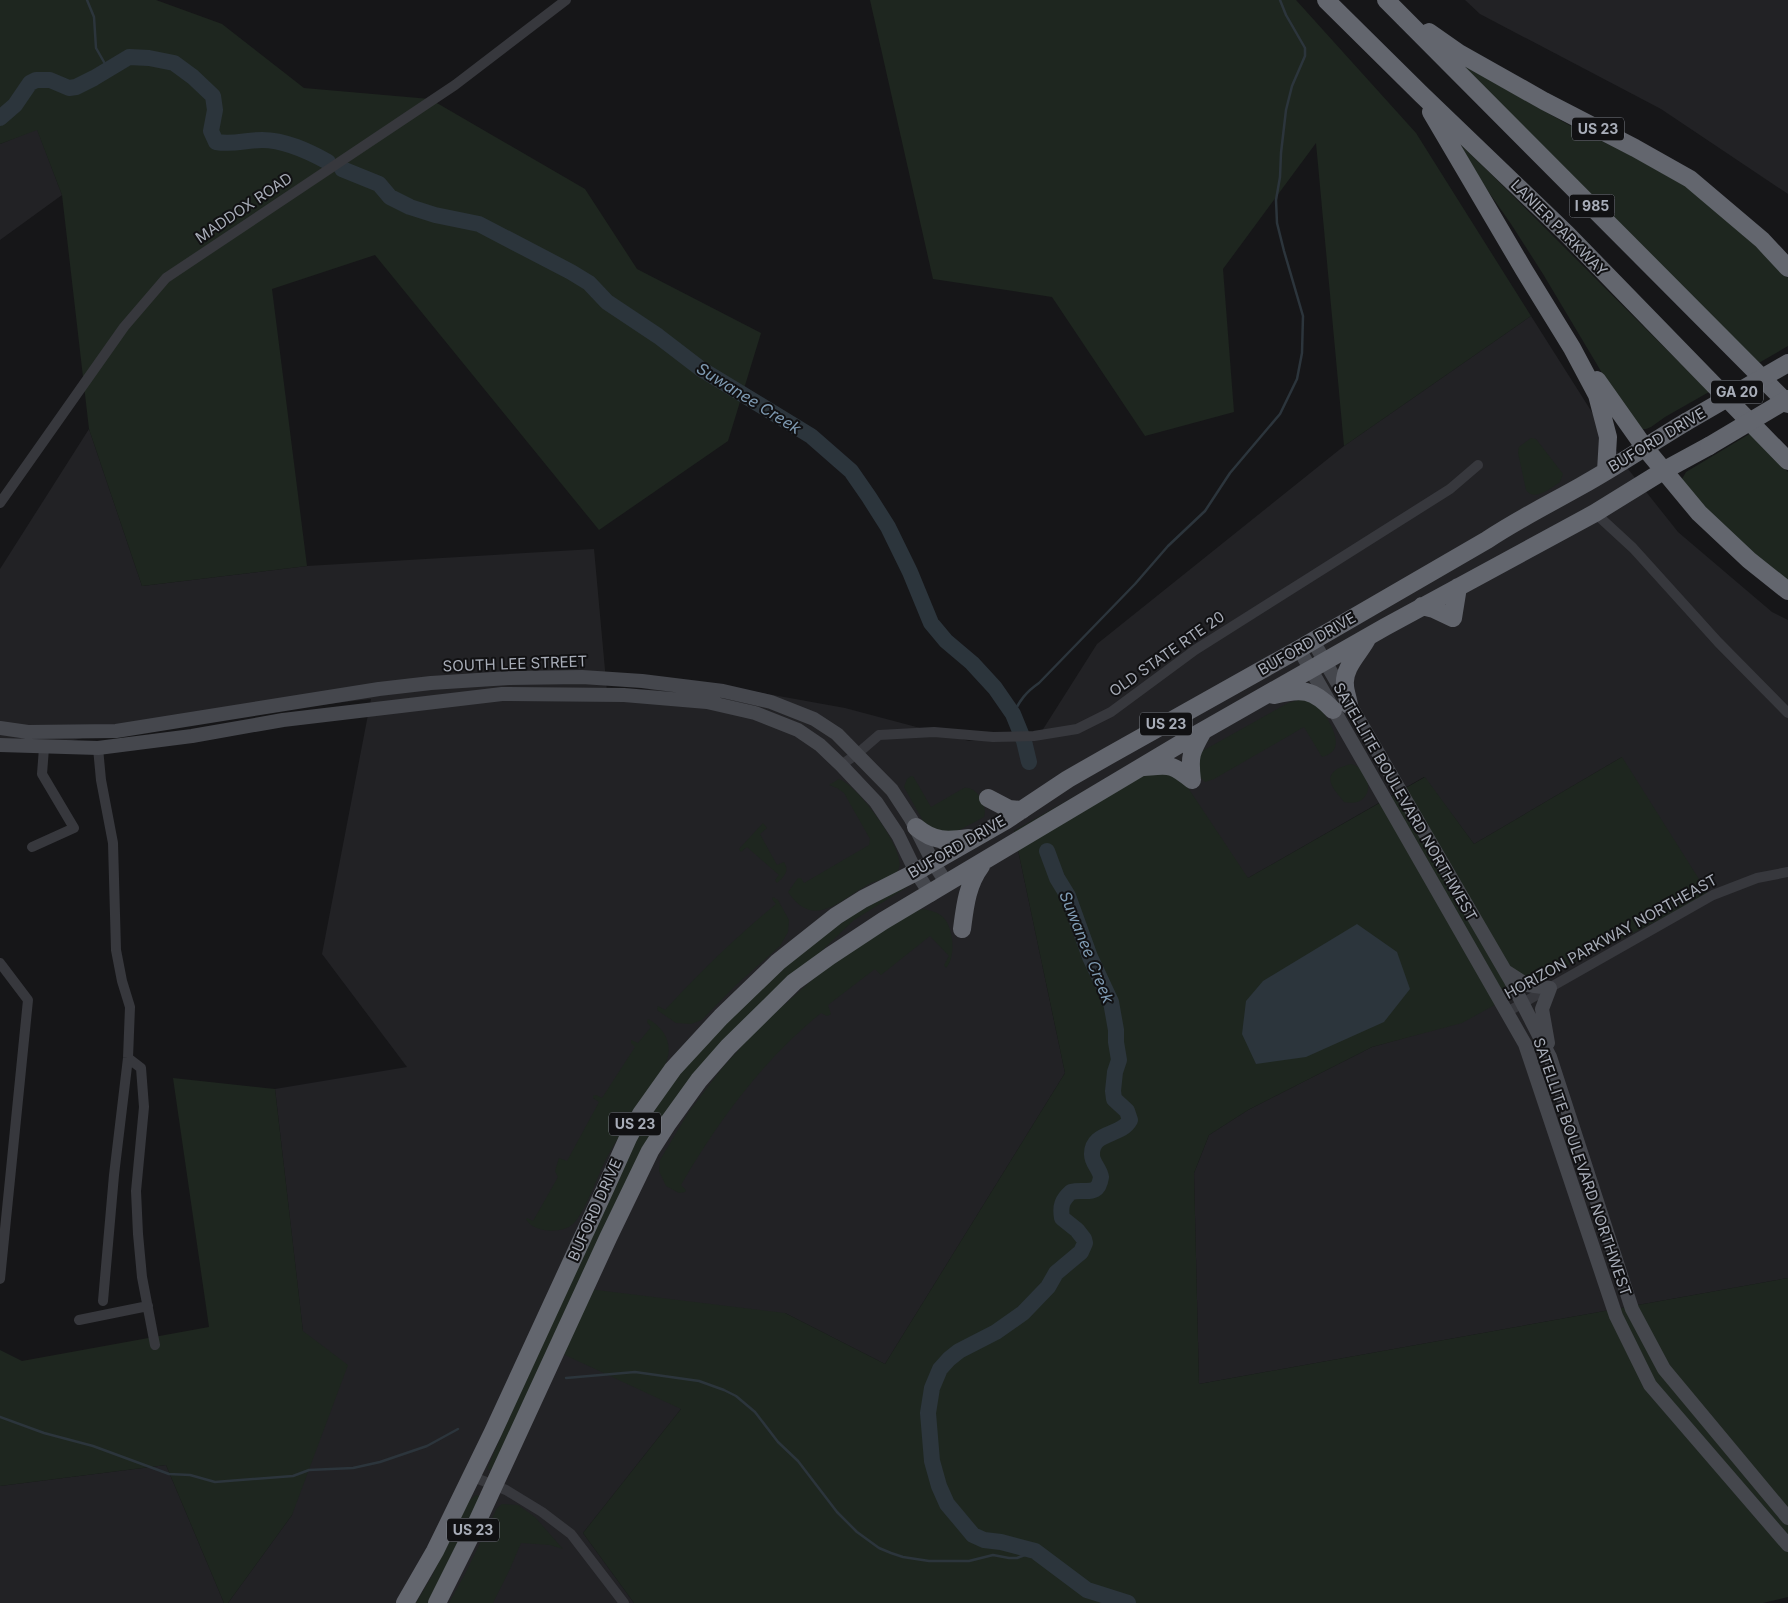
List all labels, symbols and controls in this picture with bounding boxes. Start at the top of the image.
road number: US 23 [1572,118,1624,140]
street label: MADDOX ROAD [192,168,296,247]
street label: LANIER PARKWAY [1507,175,1612,280]
road number: I 985 [1570,195,1614,218]
water label: Suwanee Creek [693,358,805,438]
road number: GA 20 [1711,381,1763,404]
street label: BUFORD DRIVE [1605,403,1709,476]
street label: OLD STATE RTE 20 [1105,607,1228,700]
street label: BUFORD DRIVE [1254,608,1359,679]
street label: SOUTH LEE STREET [442,651,588,676]
street label: SATELLITE BOULEVARD NORTHWEST [1329,679,1482,924]
road number: US 23 [1140,712,1192,736]
street label: BUFORD DRIVE [904,811,1009,882]
street label: HORIZON PARKWAY NORTHEAST [1501,870,1720,1003]
water label: Suwanee Creek [1055,888,1119,1006]
street label: SATELLITE BOULEVARD NORTHWEST [1529,1035,1636,1299]
road number: US 23 [609,1112,661,1136]
street label: BUFORD DRIVE [564,1156,626,1264]
road number: US 23 [447,1518,499,1542]

